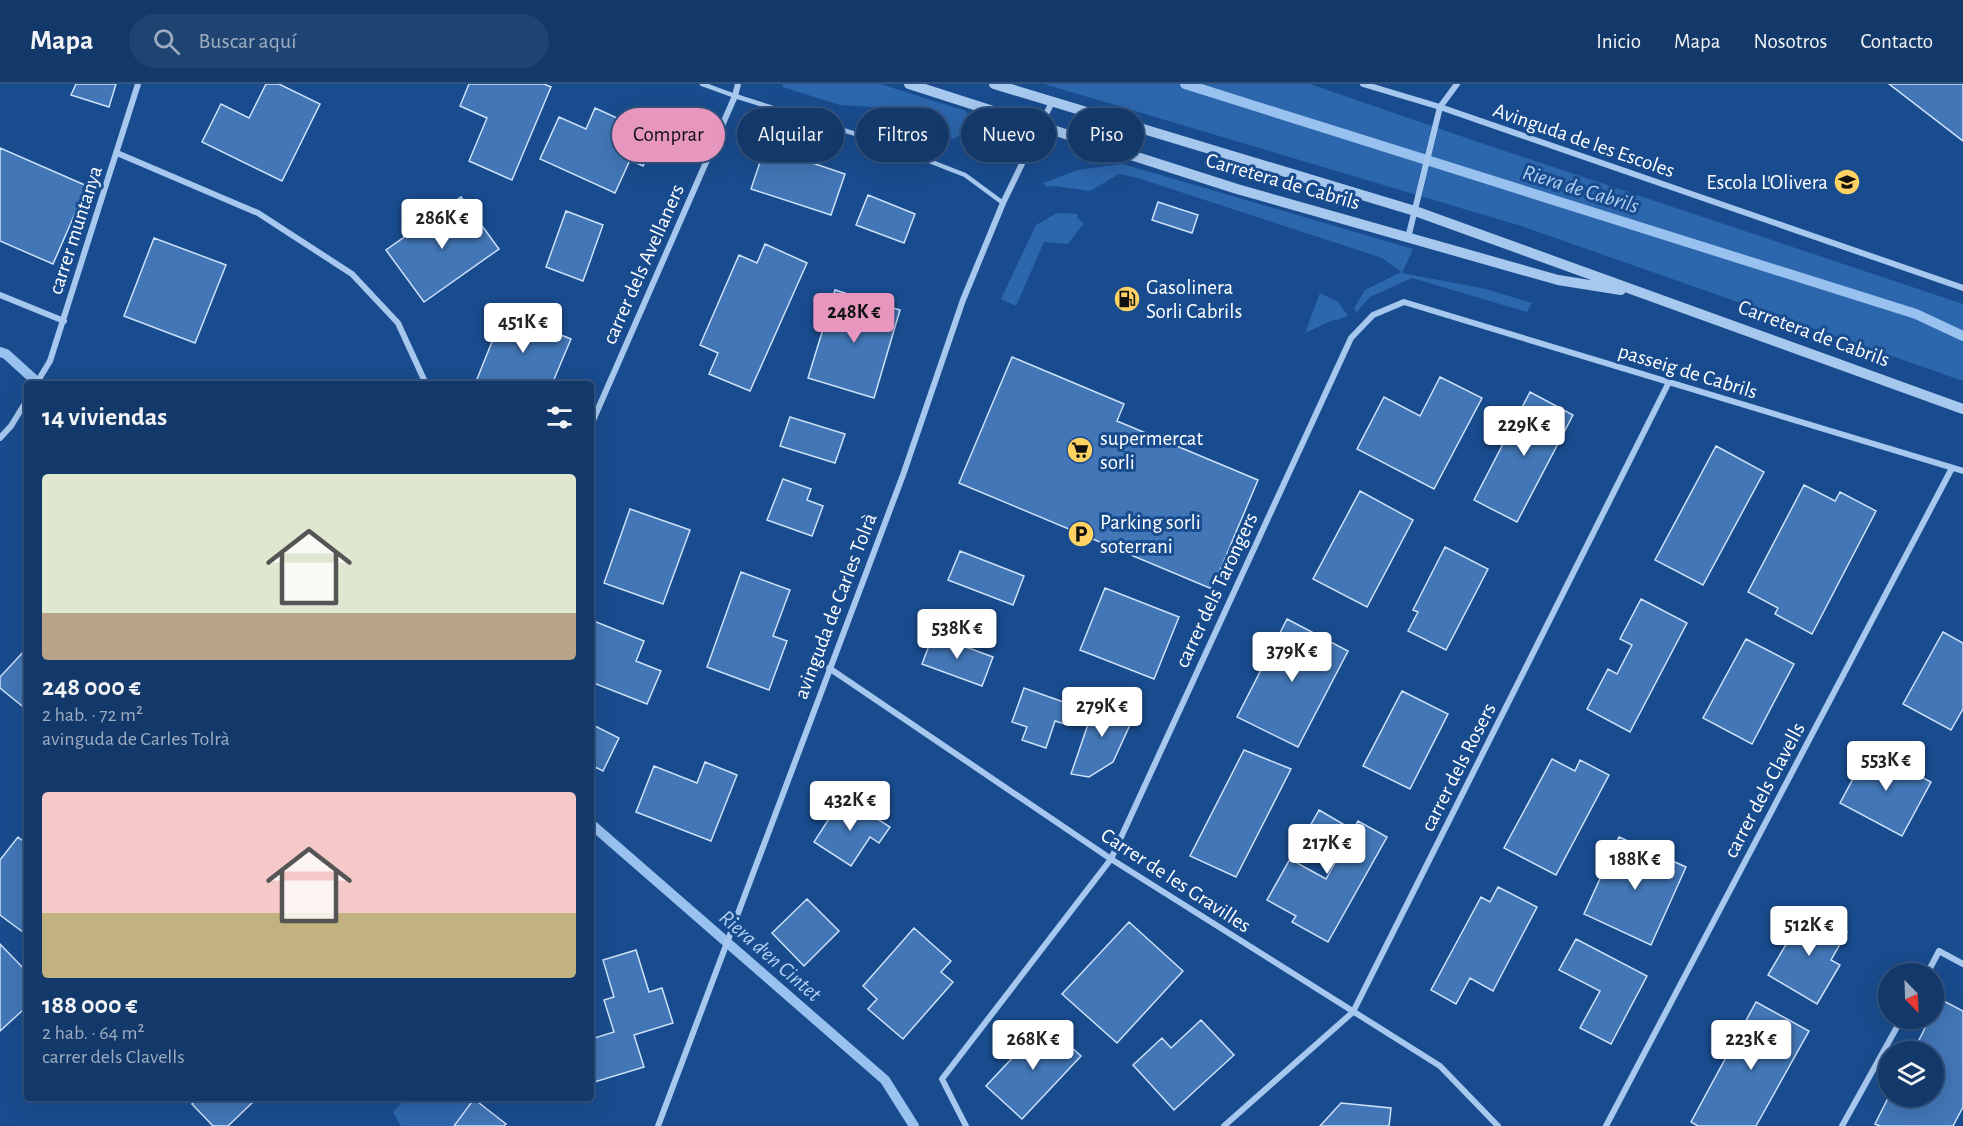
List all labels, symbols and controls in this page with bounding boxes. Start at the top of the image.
search box [129,14,549,68]
icon: search [150,25,183,58]
text: Mapa [30,27,93,55]
text: Buscar aquí [198,30,297,52]
text: Inicio [1596,31,1641,52]
text: Mapa [1674,31,1721,52]
text: Nosotros [1754,31,1827,52]
text: Contacto [1860,31,1933,52]
street label: Avinguda de les Escoles [1490,100,1677,181]
chip: Comprar [612,108,725,162]
chip: Alquilar [737,108,844,162]
chip: Filtros [856,108,949,162]
chip: Nuevo [961,108,1056,162]
chip: Piso [1068,108,1144,162]
street label: Carretera de Cabrils [1203,149,1362,214]
water label: Riera de Cabrils [1520,161,1641,217]
street label: carrer muntanya [45,163,106,297]
school or university icon: Escola L'Olivera [1832,167,1862,197]
place label: Escola L'Olivera [1706,172,1828,193]
street label: carrer dels Avellaners [599,181,688,347]
pin: 286K € [393,199,491,250]
text: 286K € [416,208,468,228]
place label: Gasolinera Sorli Cabrils [1146,277,1242,322]
fuel station icon: Gasolinera Sorli Cabrils [1112,284,1142,314]
pin: 248K € [805,293,903,344]
street label: Carretera de Cabrils [1735,296,1892,371]
text: 248K € [827,302,881,322]
pin: 451K € [474,303,572,354]
text: 451K € [498,312,548,332]
street label: passeig de Cabrils [1616,340,1760,403]
icon: filters [543,401,576,434]
text: 14 viviendas [42,404,167,430]
pin: 229K € [1475,406,1573,457]
text: 229K € [1498,415,1550,435]
place label: supermercat sorli [1100,428,1203,473]
supermarket icon: supermercat sorli [1065,435,1095,465]
street label: carrer dels Tarongers [1171,509,1262,671]
street label: avinguda de Carles Tolrà [790,510,881,702]
place label: Parking sorli soterrani [1100,512,1201,557]
icon: home [255,513,363,621]
parking icon: Parking sorli soterrani [1066,519,1096,549]
pin: 538K € [908,609,1006,660]
text: 538K € [931,618,983,638]
pin: 379K € [1243,632,1341,683]
text: 379K € [1267,641,1317,661]
text: 248 000 € [42,674,141,700]
pin: 279K € [1053,687,1151,738]
text: 279K € [1076,696,1128,716]
street label: carrer dels Rosers [1417,700,1500,835]
text: 2 hab. · 72 m² [42,705,143,725]
street label: carrer dels Clavells [1720,719,1809,861]
text: avinguda de Carles Tolrà [42,729,230,749]
pin: 553K € [1837,741,1935,792]
text: 553K € [1861,750,1911,770]
pin: 432K € [801,781,899,832]
text: 432K € [824,790,876,810]
street label: Carrer de les Gravilles [1097,824,1254,937]
pin: 217K € [1278,824,1376,875]
icon: home [255,831,363,939]
text: 217K € [1302,833,1352,853]
pin: 188K € [1586,840,1684,891]
text: 188K € [1610,849,1660,869]
water label: Riera d'en Cintet [715,906,826,1006]
pin: 512K € [1760,906,1858,957]
text: 512K € [1784,915,1834,935]
north arrow [1878,963,1944,1029]
map controls [1878,963,1944,1107]
text: 188 000 € [42,992,138,1018]
pin: 268K € [984,1020,1082,1071]
pin: 223K € [1702,1020,1800,1071]
text: 2 hab. · 64 m² [42,1023,144,1043]
text: 268K € [1007,1029,1059,1049]
text: 223K € [1725,1029,1777,1049]
button: layers [1878,1041,1944,1107]
text: carrer dels Clavells [42,1047,185,1067]

